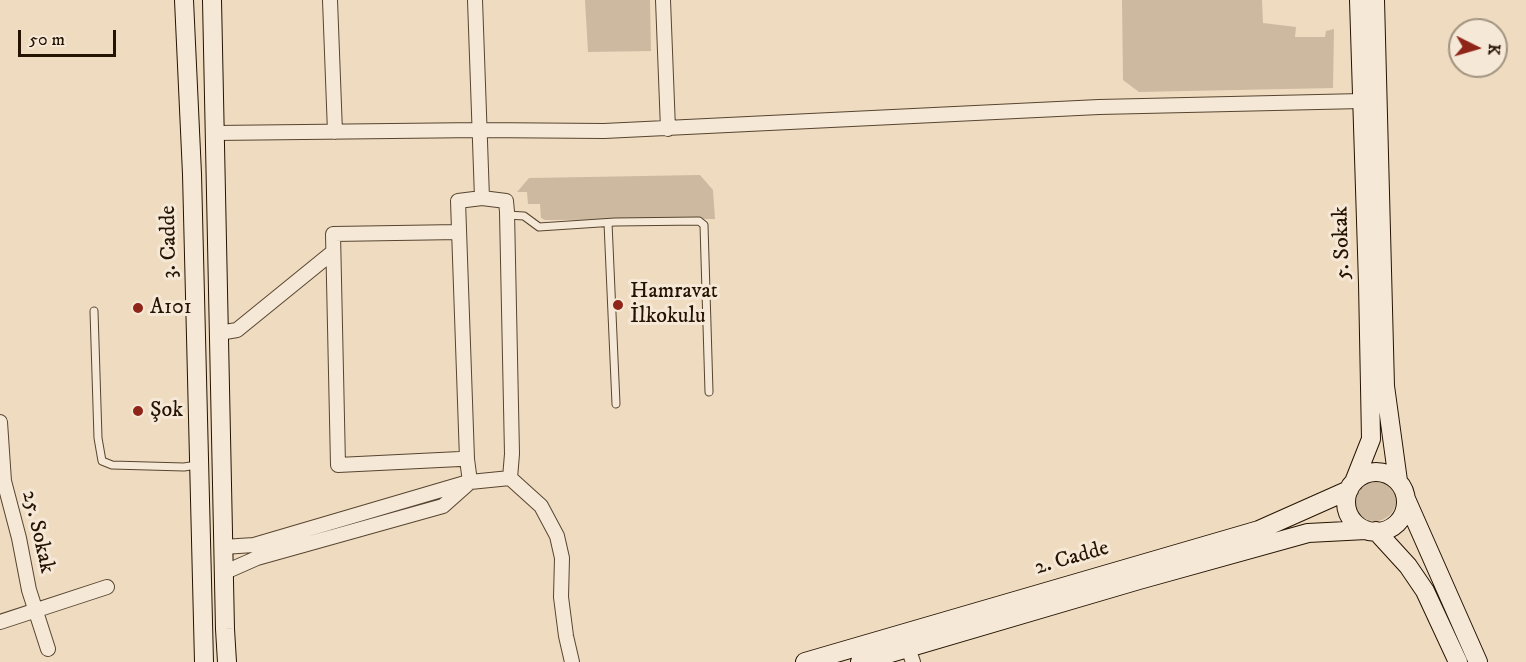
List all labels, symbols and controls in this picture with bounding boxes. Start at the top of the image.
scale bar [21,18,118,56]
north arrow [1448,18,1508,78]
text: 50 m [29,29,65,51]
text: K [1483,43,1504,56]
street label: 3. Cadde [156,205,184,279]
street label: 5. Sokak [1329,206,1357,280]
place label: Hamravat İlkokulu [630,279,718,330]
place label: A101 [150,295,192,321]
marker: Hamravat İlkokulu [611,298,625,312]
marker: A101 [131,301,145,315]
place label: Şok [150,398,183,424]
marker: Şok [131,404,145,418]
street label: 25. Sokak [15,488,59,576]
street label: 2. Cadde [1032,536,1112,582]

